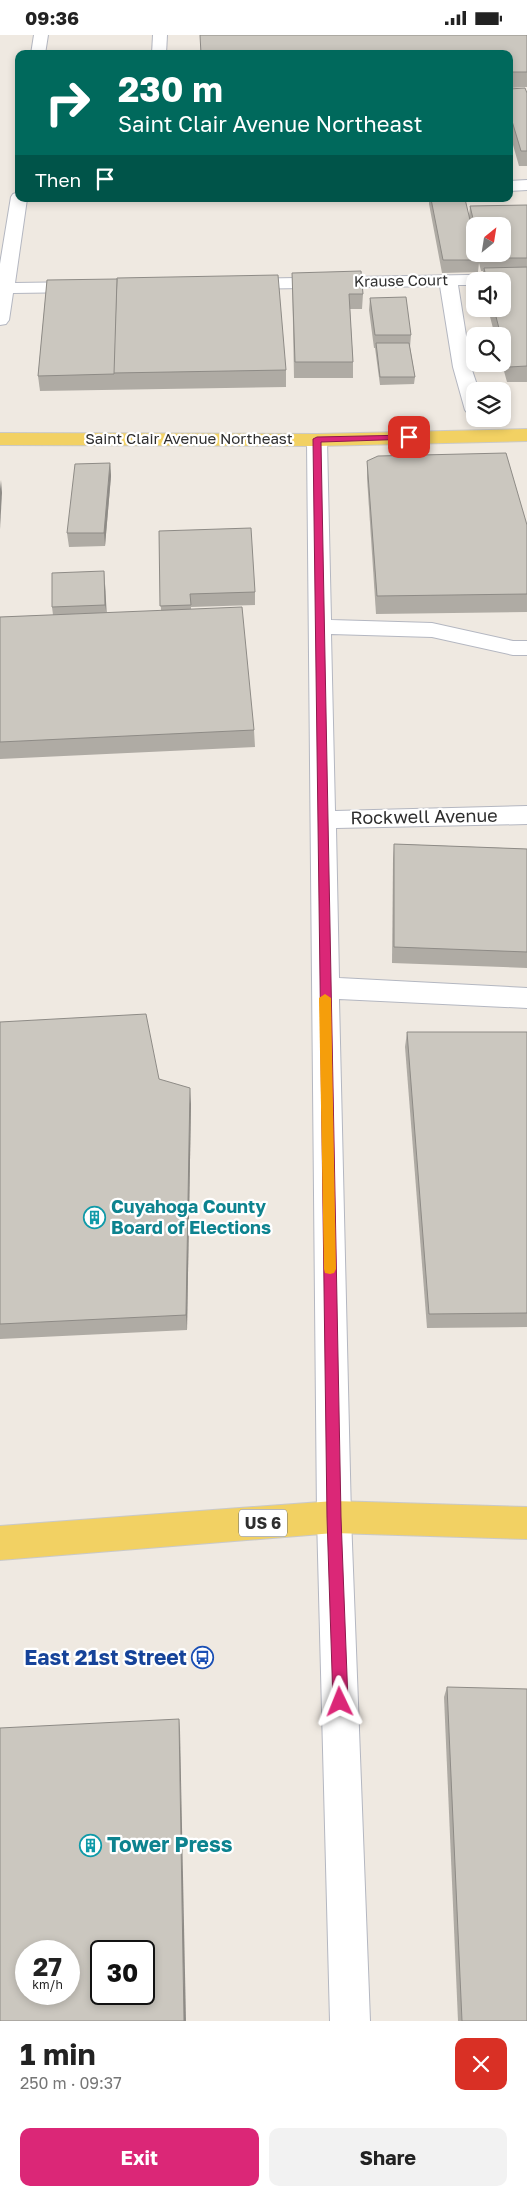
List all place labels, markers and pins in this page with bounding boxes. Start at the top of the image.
pin [388,416,430,458]
place label: Cuyahoga County Board of Elections [111,1195,271,1238]
building icon: Cuyahoga County Board of Elections [83,1205,107,1229]
place label: East 21st Street [24,1644,187,1670]
bus stop icon: East 21st Street [191,1646,215,1670]
place label: Tower Press [107,1831,233,1857]
building icon: Tower Press [79,1833,103,1857]

